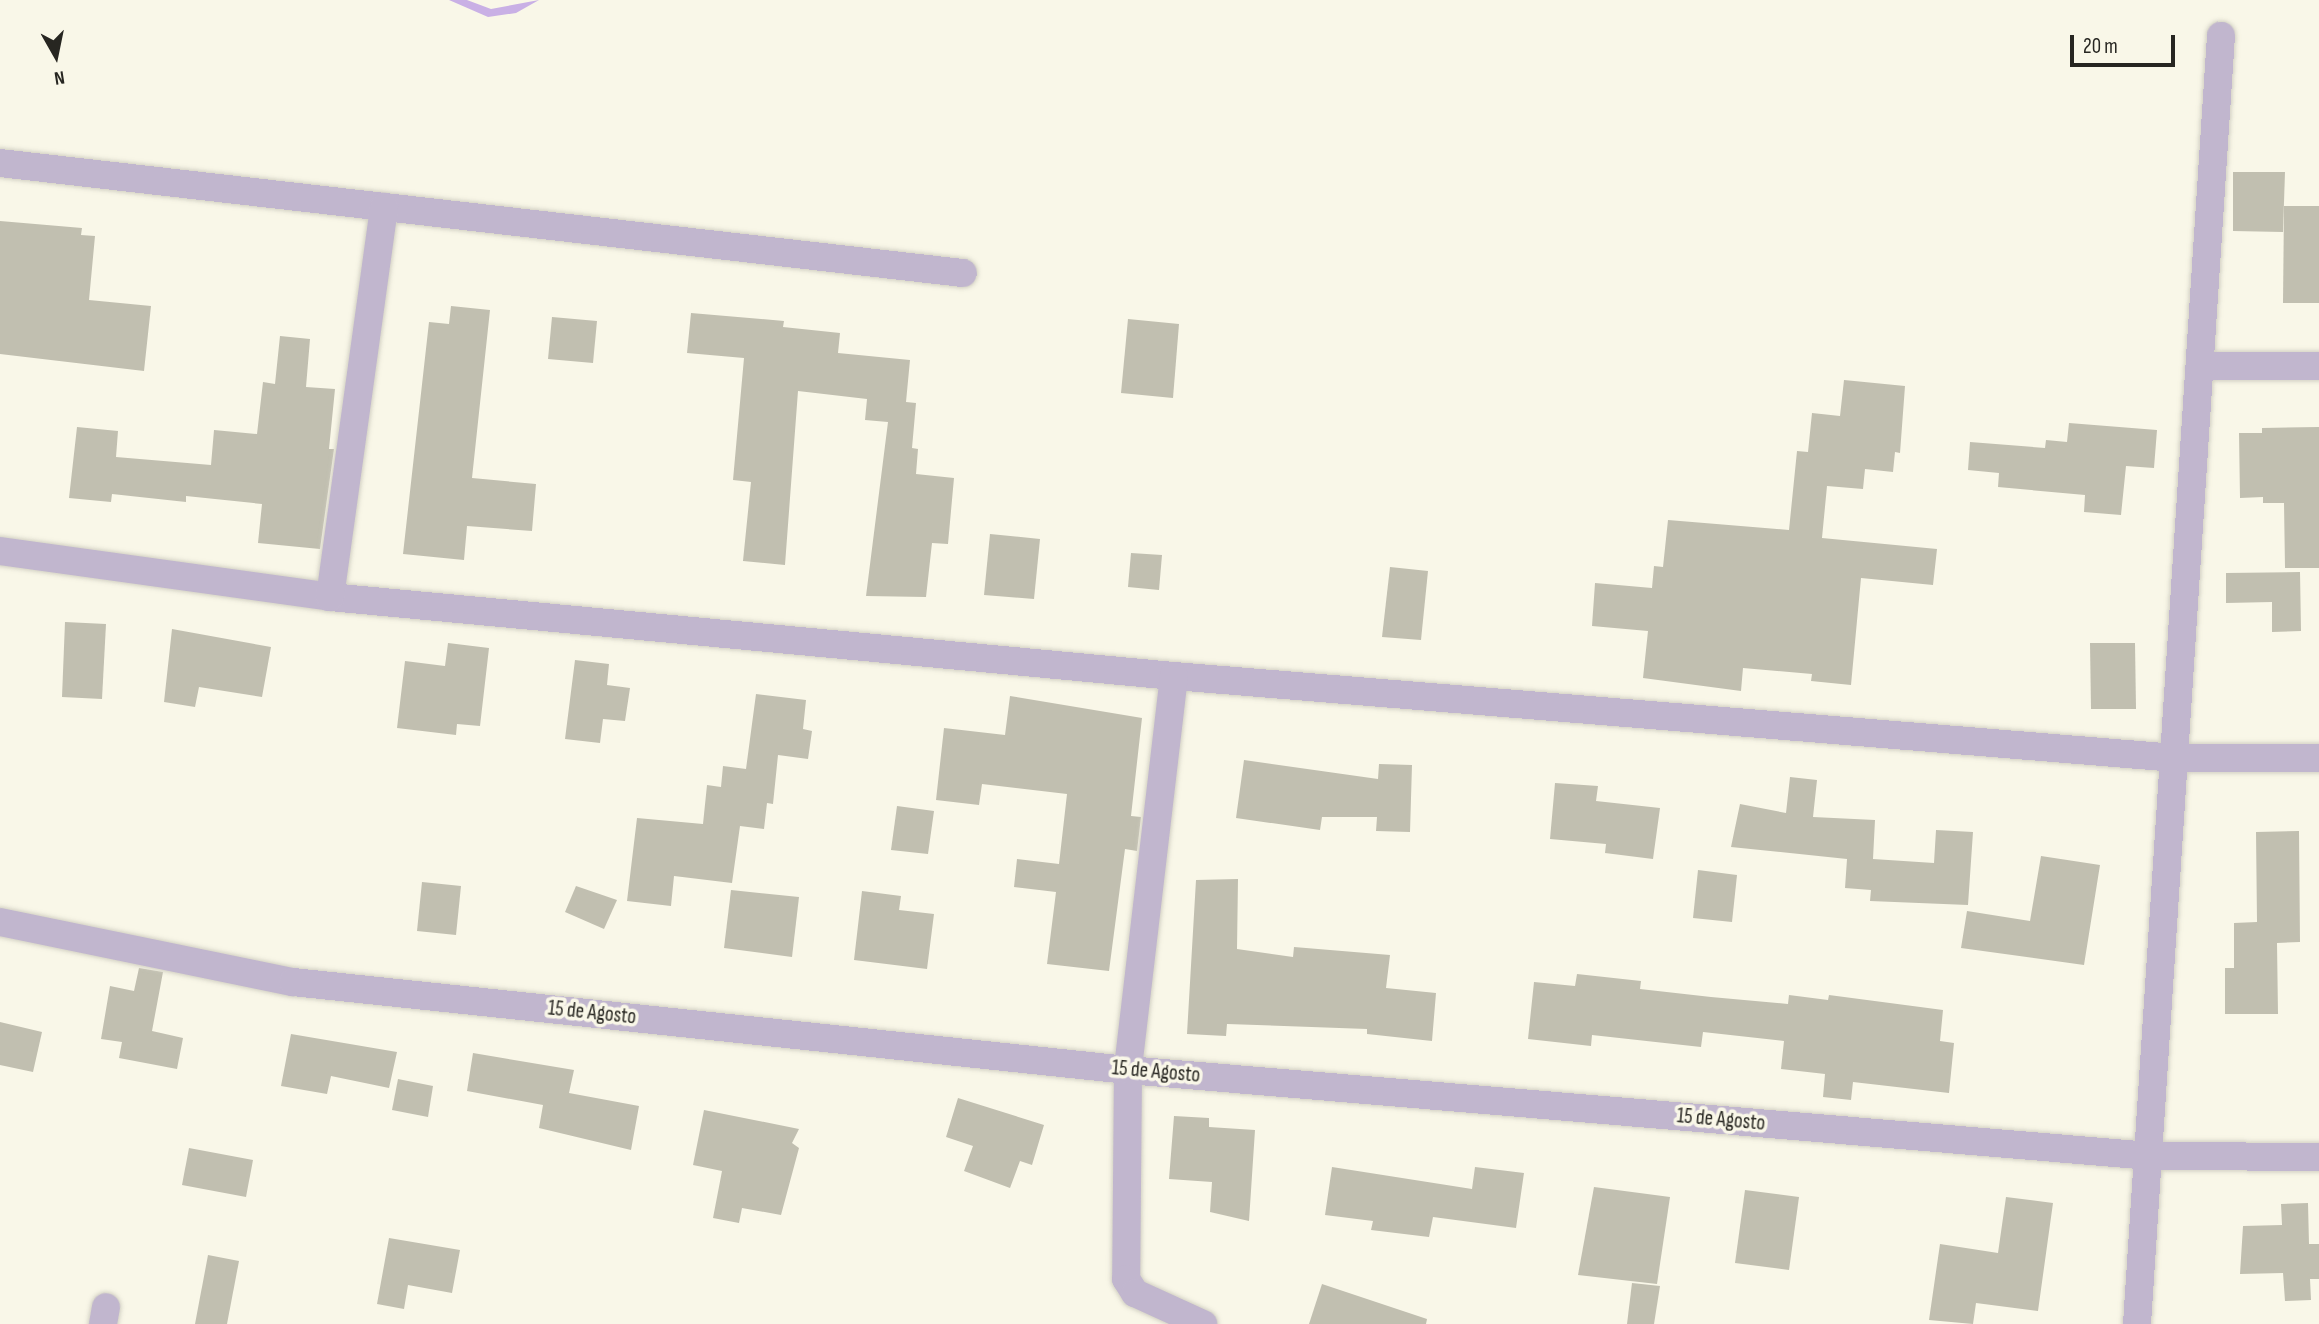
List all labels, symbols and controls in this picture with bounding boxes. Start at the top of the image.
north arrow [21,21,91,91]
scale bar [2074,21,2179,65]
text: 20 m [2083,34,2118,59]
text: N [53,65,66,89]
street label: 15 de Agosto [547,996,637,1030]
street label: 15 de Agosto [1111,1056,1201,1088]
street label: 15 de Agosto [1676,1104,1766,1136]

